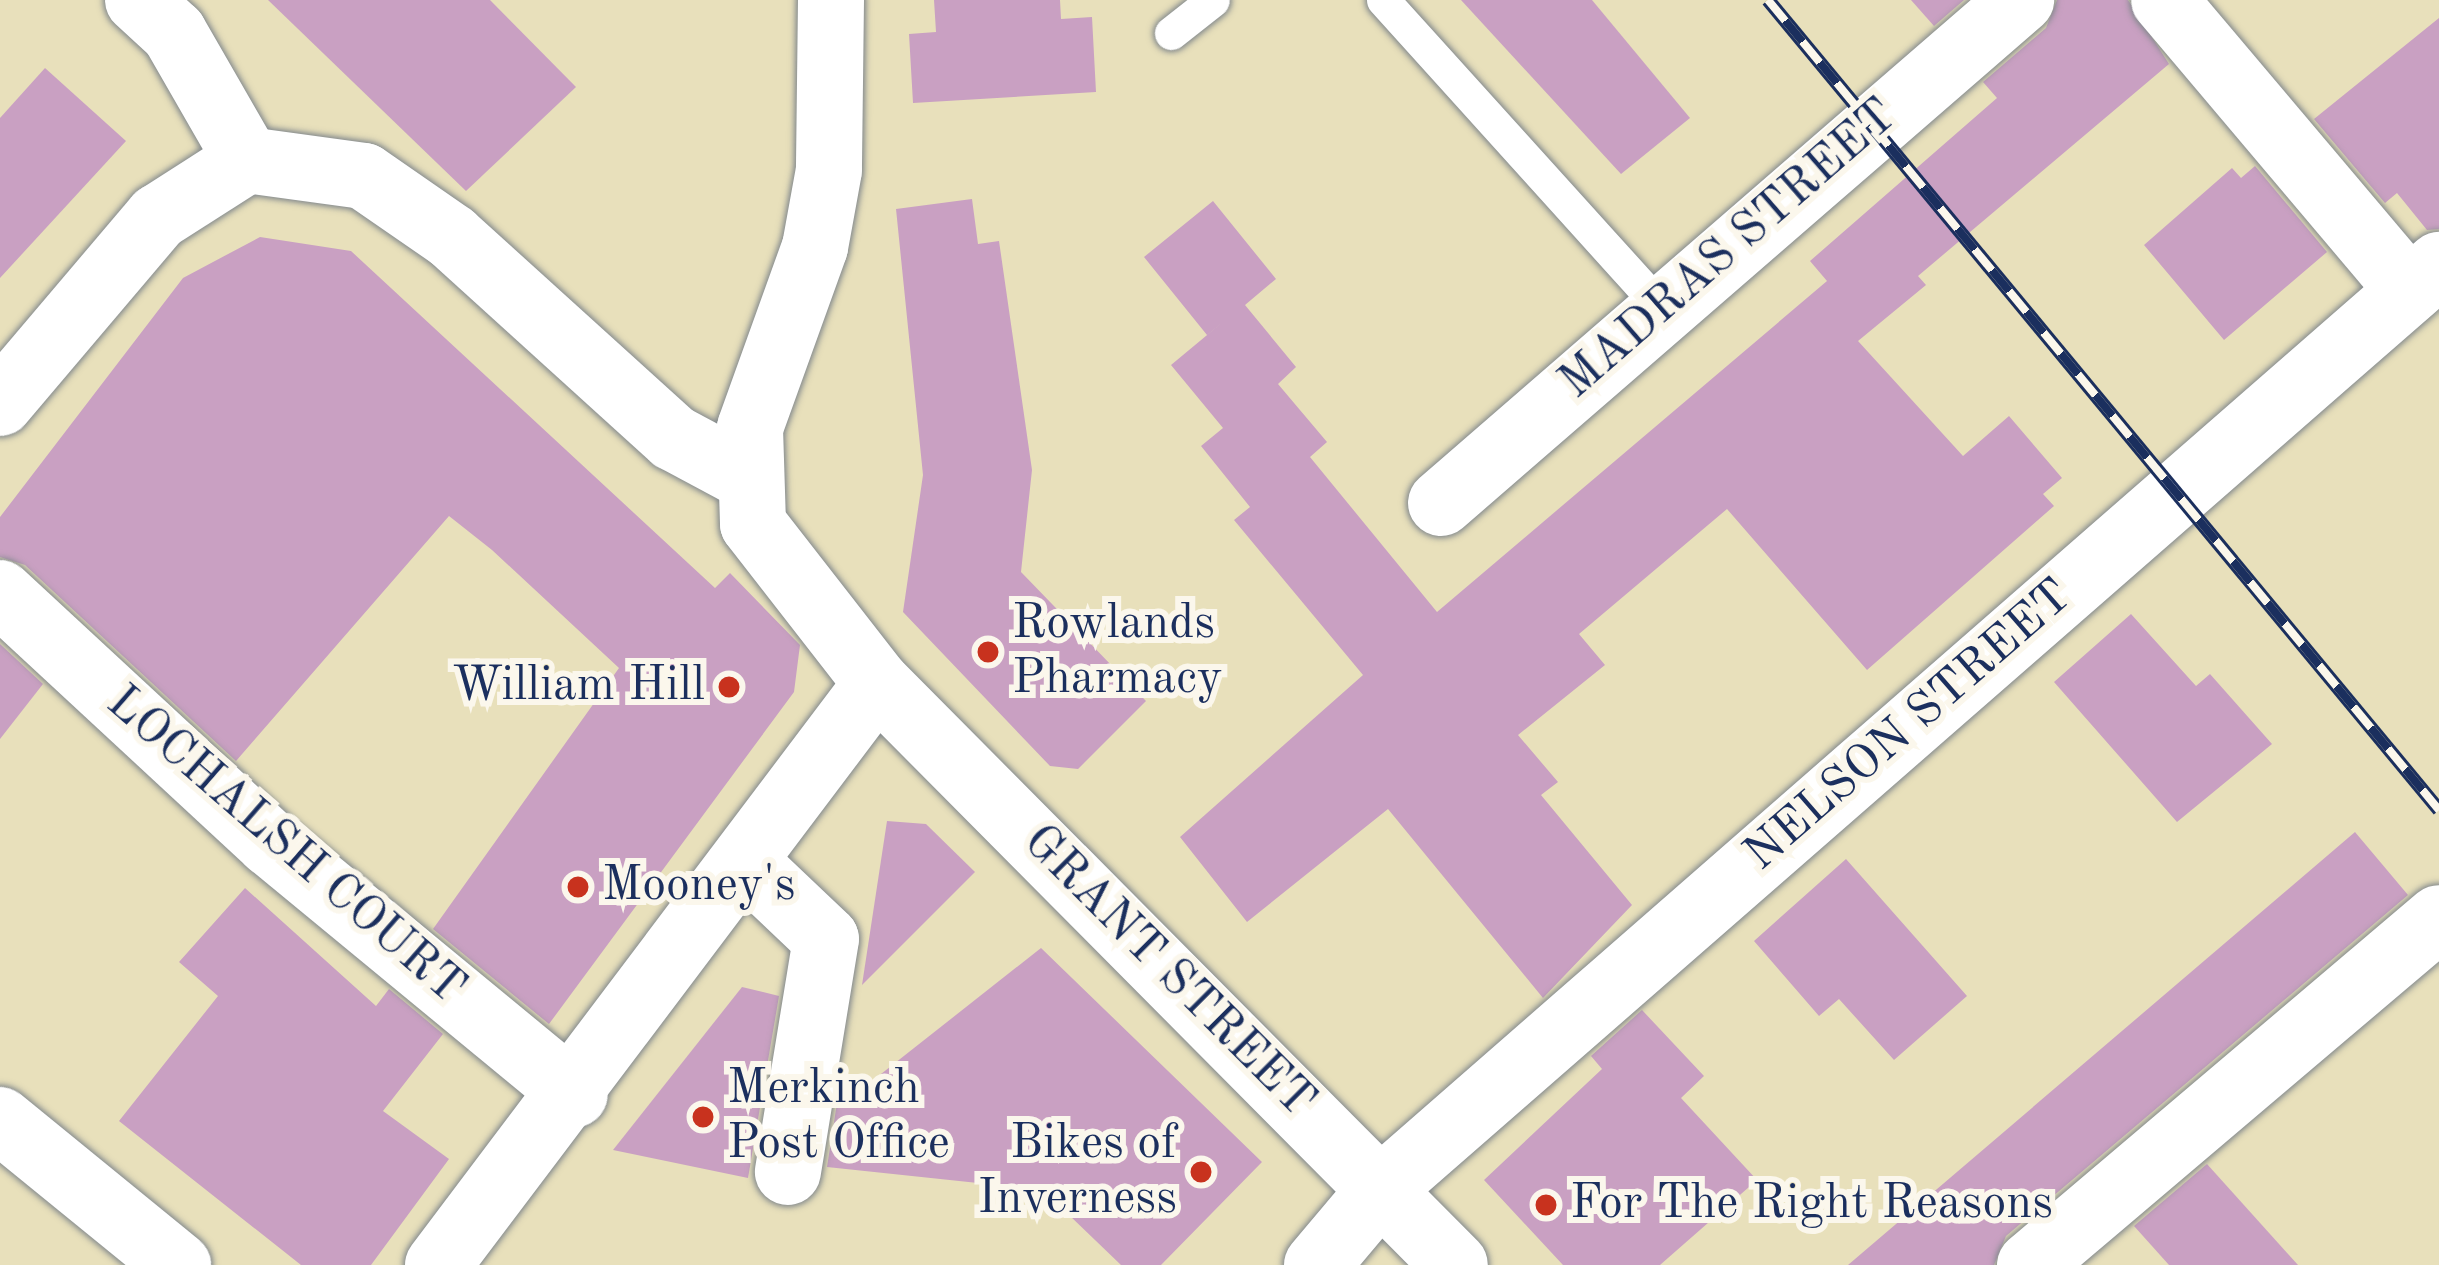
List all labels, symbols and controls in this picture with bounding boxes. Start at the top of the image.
street label: MADRAS STREET [1549,88,1909,412]
street label: NELSON STREET [1734,568,2084,884]
place label: Rowlands Pharmacy [1012,595,1222,708]
marker: Rowlands Pharmacy [975,639,1001,665]
place label: William Hill [452,658,705,716]
marker: William Hill [716,674,742,700]
street label: LOCHALSH COURT [94,675,476,1017]
street label: GRANT STREET [1010,814,1326,1130]
place label: Mooney's [602,858,796,916]
marker: Mooney's [565,874,591,900]
place label: Merkinch Post Office [727,1060,950,1173]
marker: Merkinch Post Office [690,1104,716,1130]
place label: Bikes of Inverness [978,1115,1177,1228]
marker: Bikes of Inverness [1188,1159,1214,1185]
place label: For The Right Reasons [1570,1176,2053,1234]
marker: For The Right Reasons [1533,1192,1559,1218]

